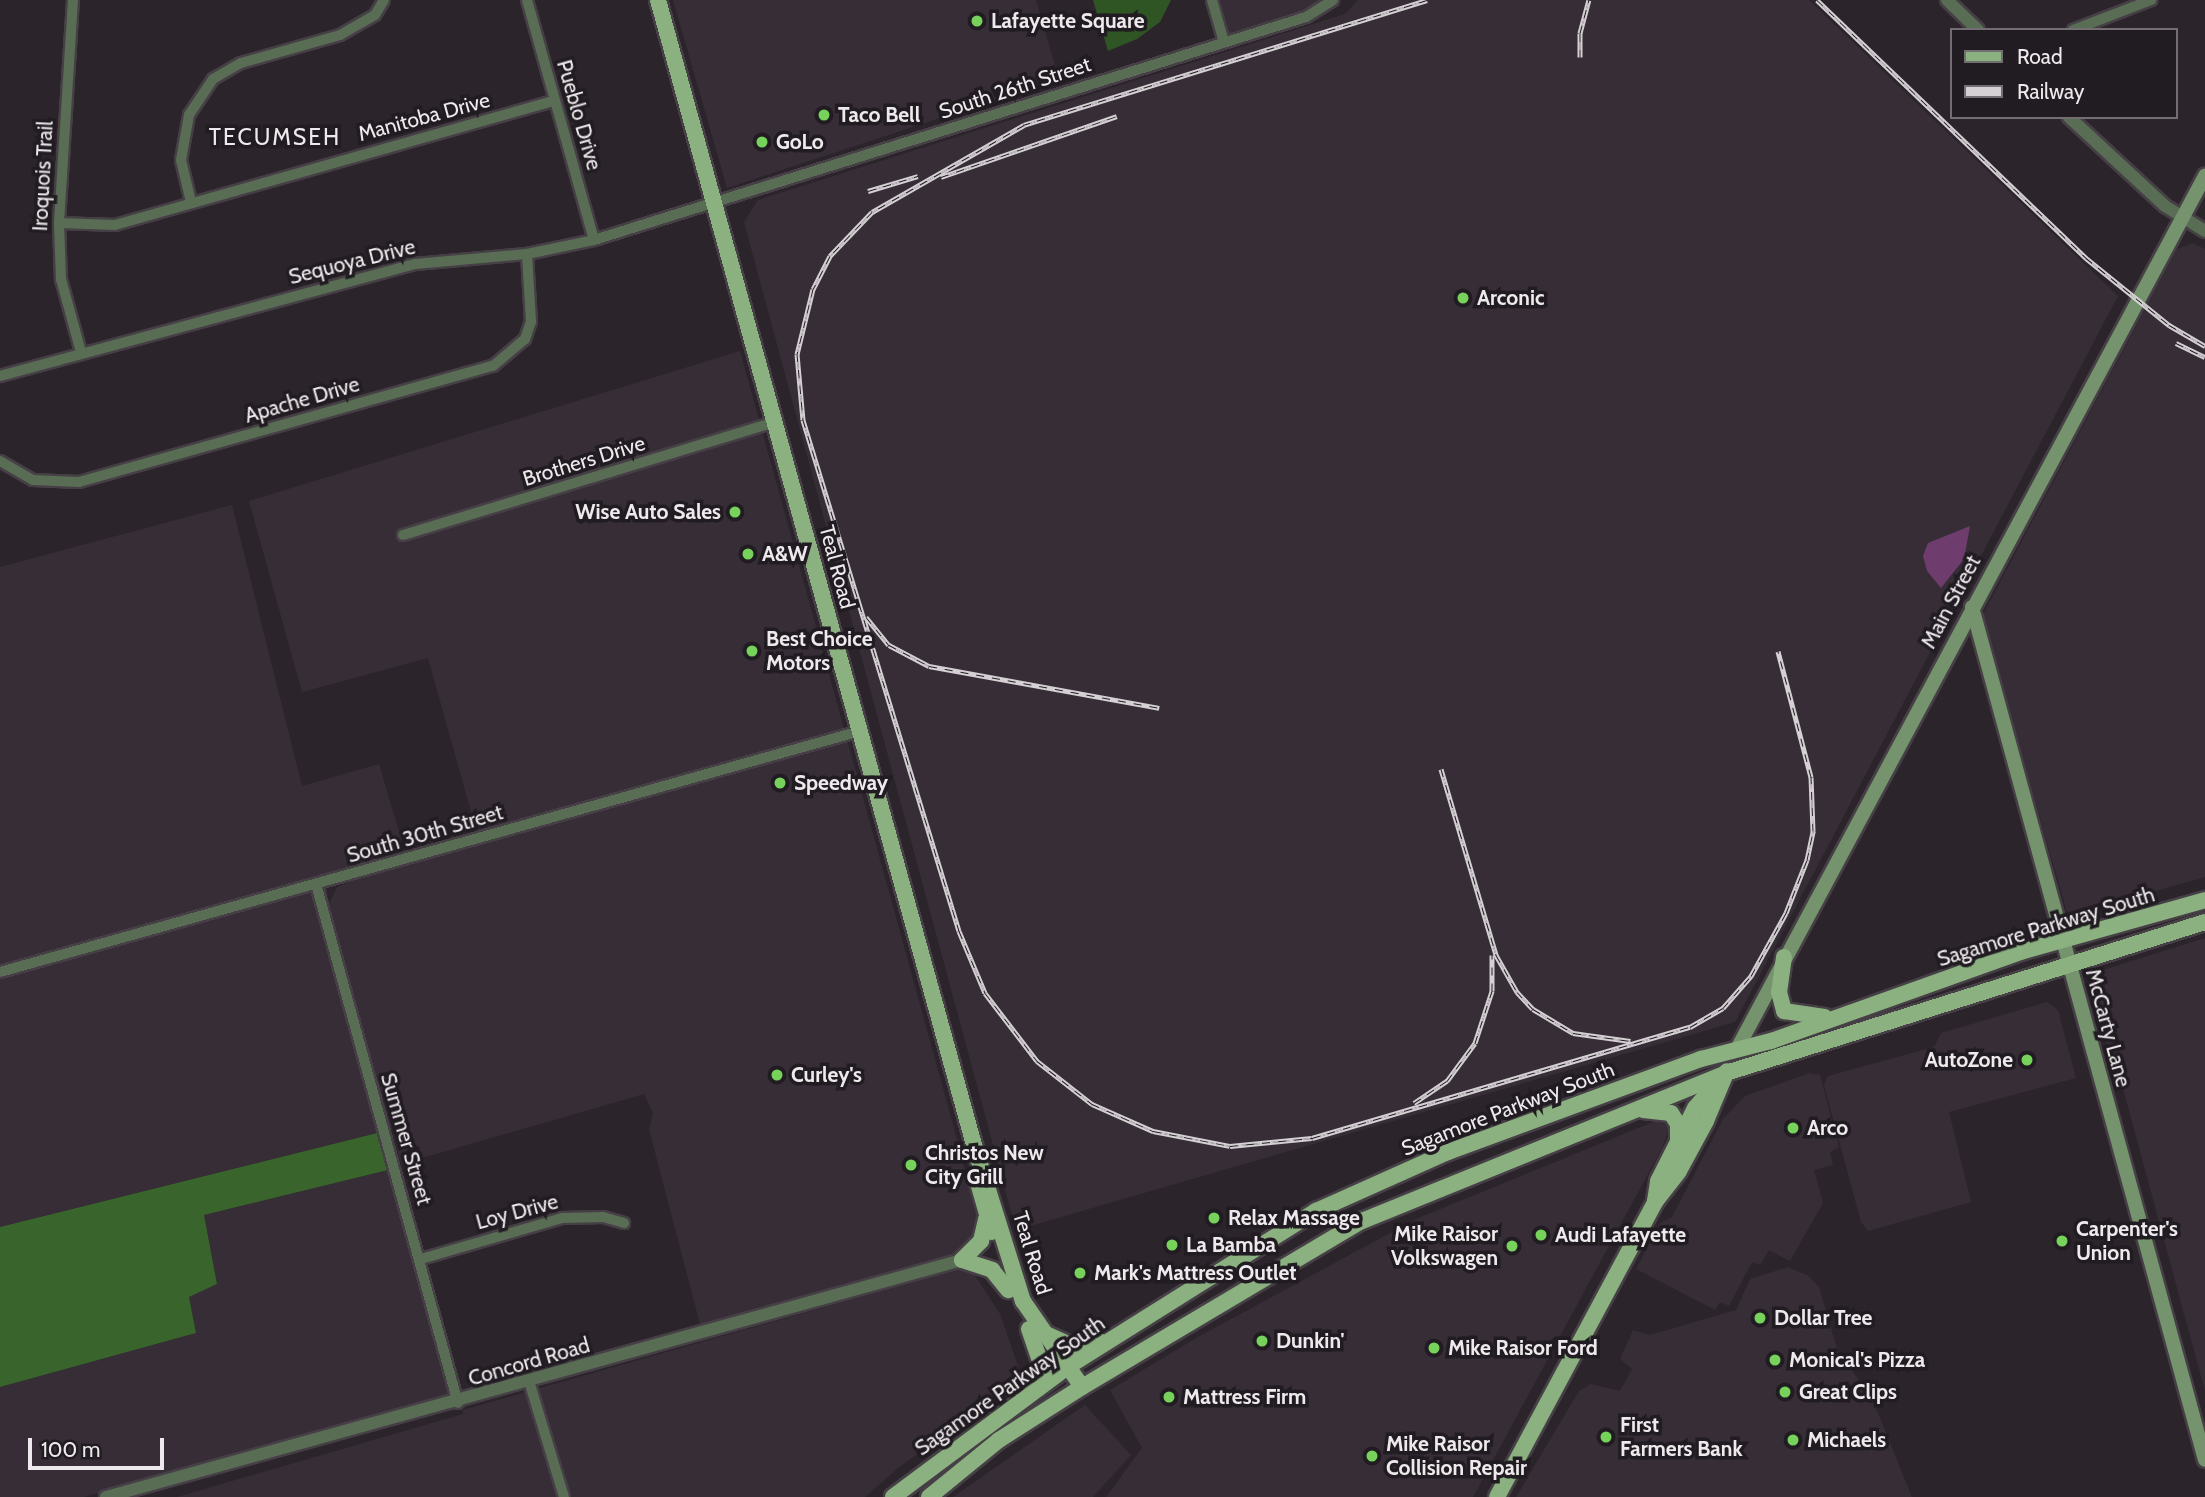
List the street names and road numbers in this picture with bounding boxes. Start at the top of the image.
street label: South 26th Street [936,52,1094,124]
street label: Pueblo Drive [551,57,607,173]
street label: Manitoba Drive [355,87,493,147]
street label: Iroquois Trail [28,120,58,232]
street label: Sequoya Drive [286,234,418,290]
street label: Apache Drive [242,372,362,428]
street label: Brothers Drive [520,430,648,492]
street label: Teal Road [814,522,860,612]
street label: Main Street [1916,551,1986,653]
street label: South 30th Street [344,800,506,868]
street label: Sagamore Parkway South [1934,882,2158,972]
street label: McCarty Lane [2080,966,2136,1090]
street label: Sagamore Parkway South [1398,1057,1618,1161]
street label: Summer Street [375,1070,437,1208]
street label: Loy Drive [473,1189,561,1235]
street label: Teal Road [1007,1208,1057,1298]
street label: Sagamore Parkway South [910,1311,1110,1461]
street label: Concord Road [465,1333,593,1391]

